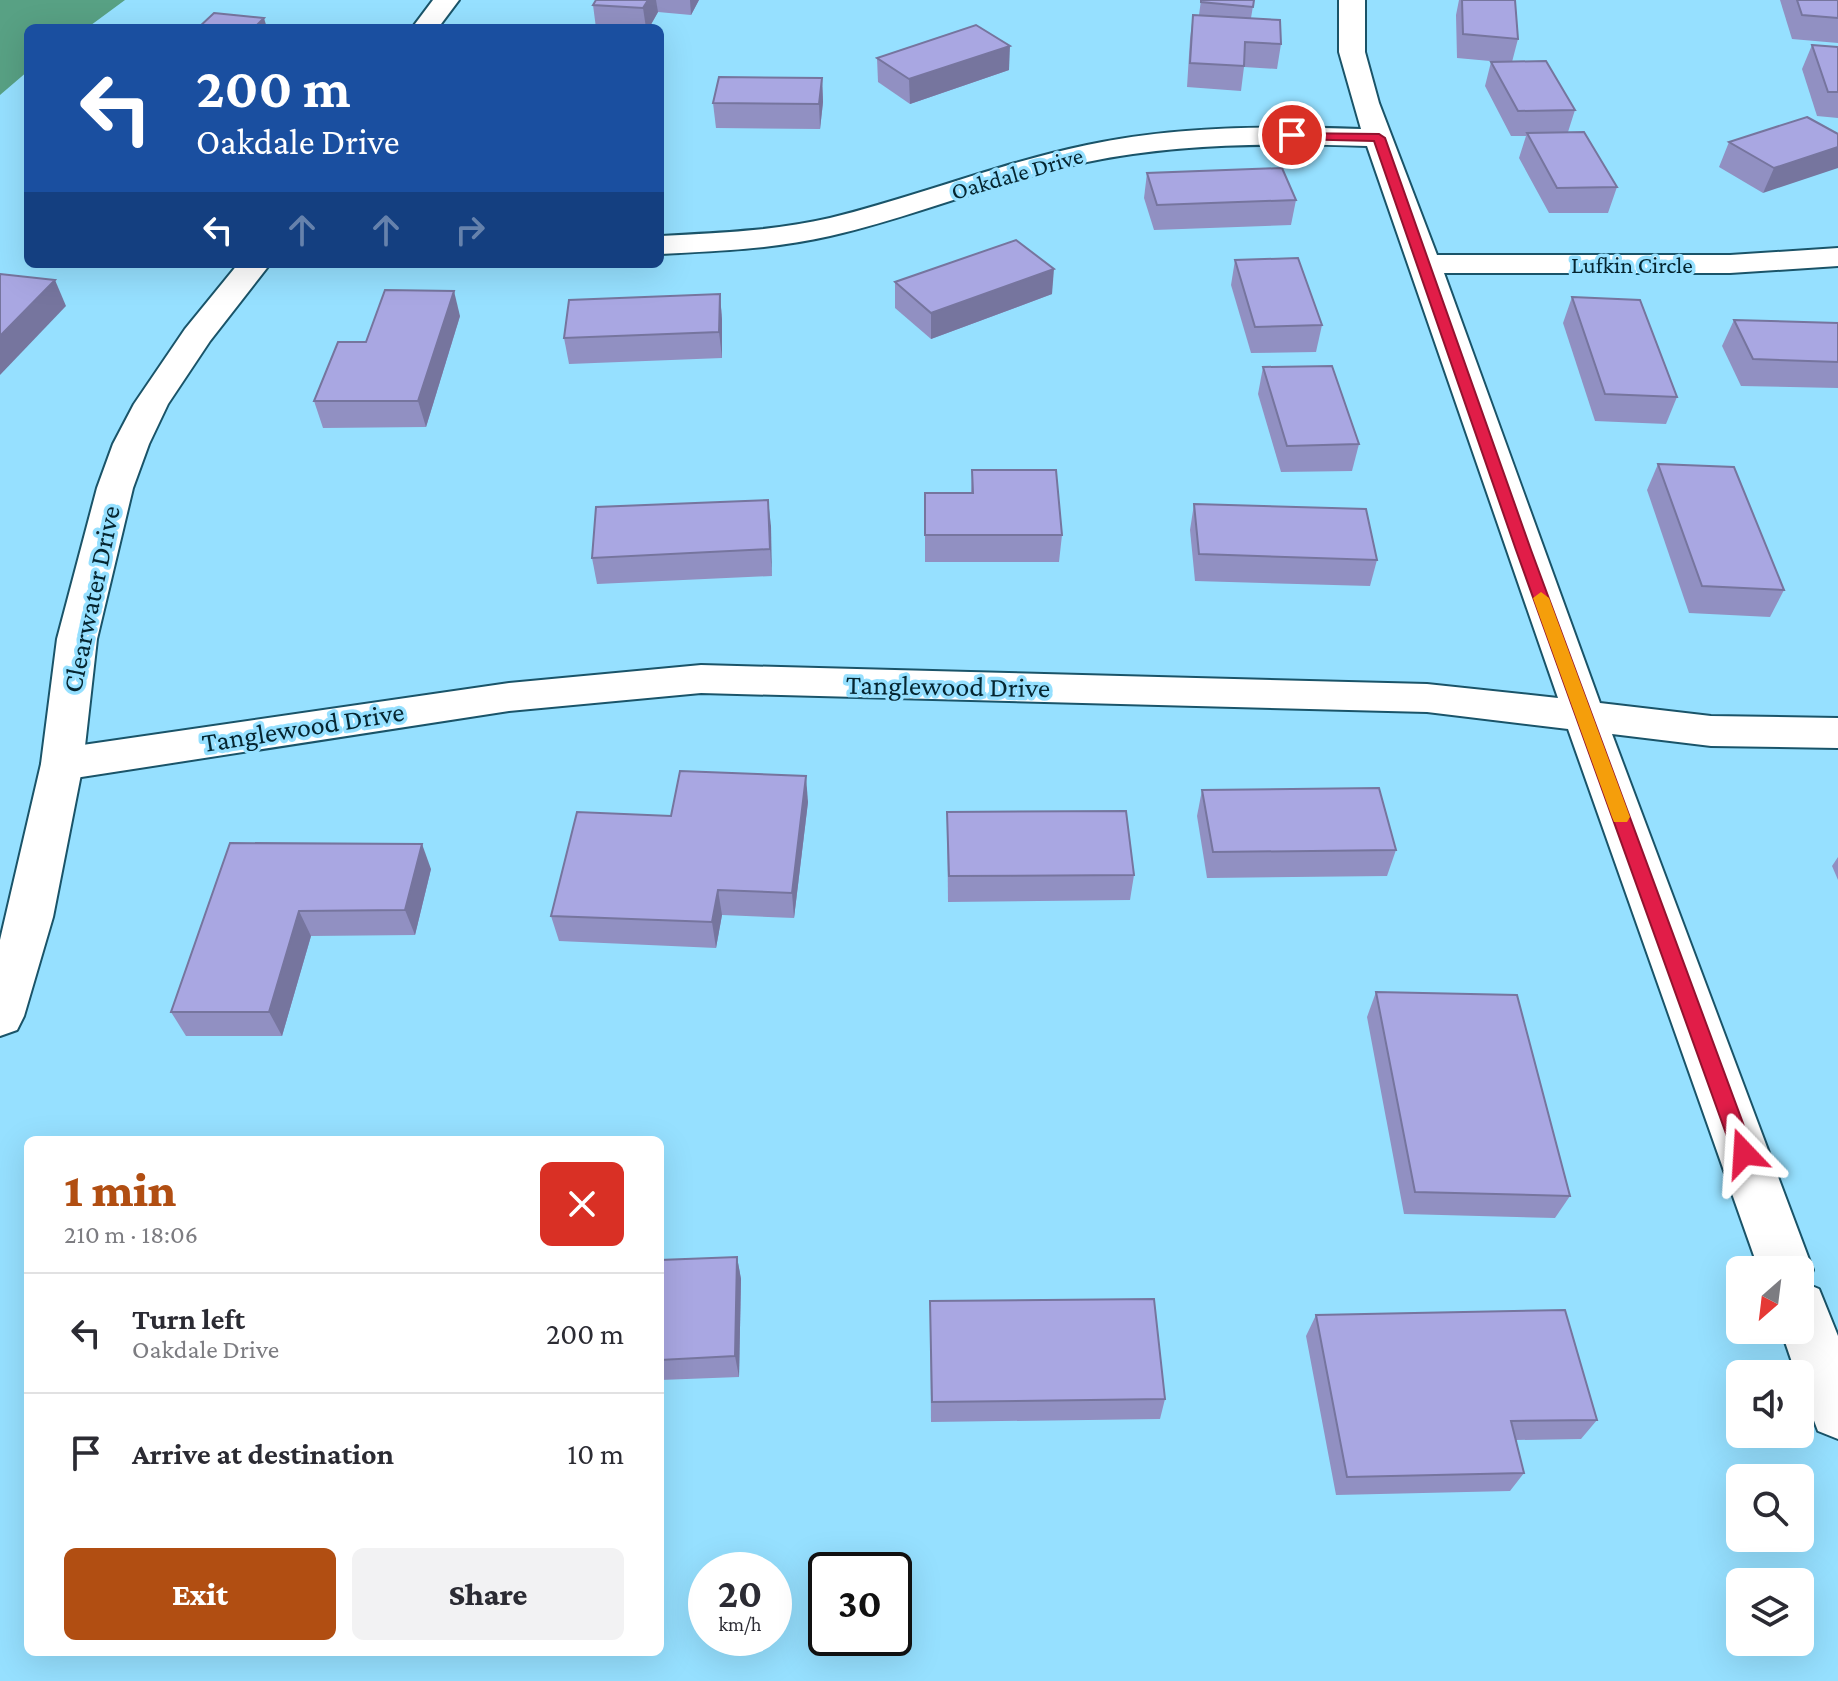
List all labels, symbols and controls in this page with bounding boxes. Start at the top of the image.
icon: left [64,56,168,160]
text: 200 m [196,57,351,119]
pin [1258,101,1326,169]
icon: arrive [1270,113,1314,157]
text: Oakdale Drive [196,122,400,162]
street label: Oakdale Drive [948,141,1086,205]
icon: left [196,208,240,252]
icon: ahead [280,208,324,252]
icon: ahead [364,208,408,252]
icon: right [448,208,492,252]
street label: Lufkin Circle [1571,251,1693,278]
street label: Clearwater Drive [56,503,126,695]
street label: Tanglewood Drive [846,669,1050,703]
street label: Tanglewood Drive [200,696,406,758]
position arrow [1702,1111,1786,1195]
button: close [540,1162,624,1246]
text: 1 min [64,1163,176,1216]
text: 210 m · 18:06 [64,1220,198,1249]
north arrow [1726,1256,1814,1344]
map controls [1726,1256,1814,1656]
text: Turn left [132,1302,245,1335]
icon: left [64,1311,108,1355]
text: 200 m [546,1317,624,1350]
text: Oakdale Drive [132,1335,279,1364]
button: sound [1726,1360,1814,1448]
icon: arrive [64,1431,108,1475]
text: Arrive at destination [132,1437,394,1470]
text: 10 m [567,1437,624,1470]
button: search [1726,1464,1814,1552]
button: Exit [64,1548,336,1640]
button: Share [352,1548,624,1640]
speed limit sign: 30 [808,1552,912,1656]
button: layers [1726,1568,1814,1656]
text: 20 [718,1571,762,1616]
text: km/h [718,1613,762,1635]

